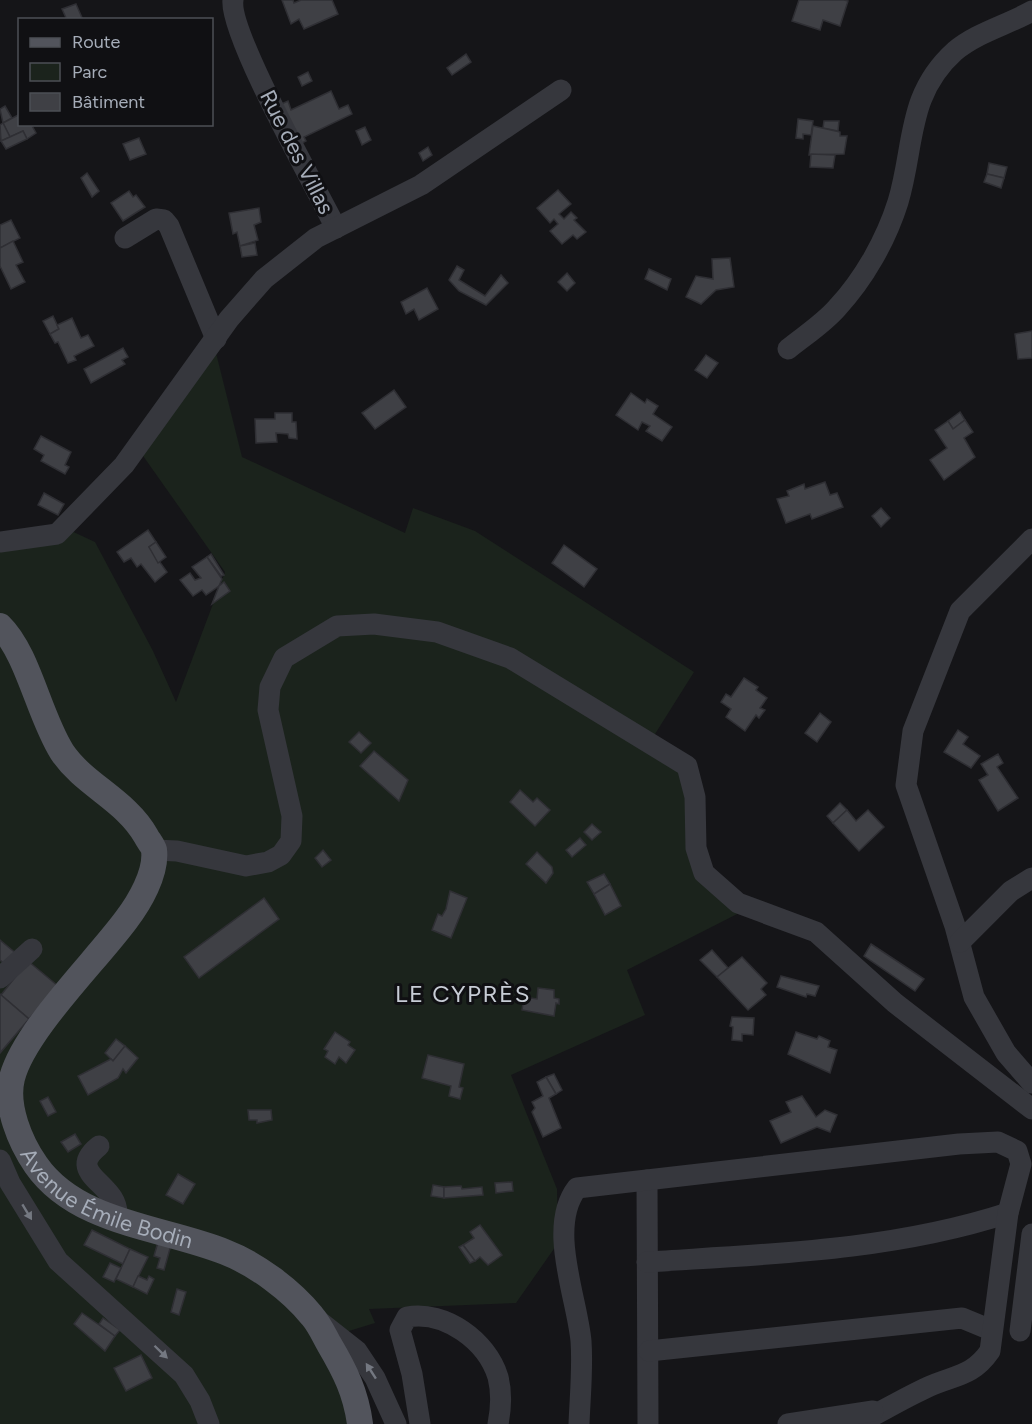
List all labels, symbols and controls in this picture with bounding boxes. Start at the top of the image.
legend [18,18,213,126]
text: Route [72,31,121,53]
text: Parc [72,61,108,83]
street label: Rue des Villas [254,85,340,219]
text: Bâtiment [72,91,145,113]
district label: LE CYPRÈS [395,979,531,1008]
street label: Avenue Émile Bodin [15,1143,196,1254]
one-way arrow [22,1204,33,1220]
one-way arrow [153,1344,167,1358]
one-way arrow [365,1363,376,1380]

